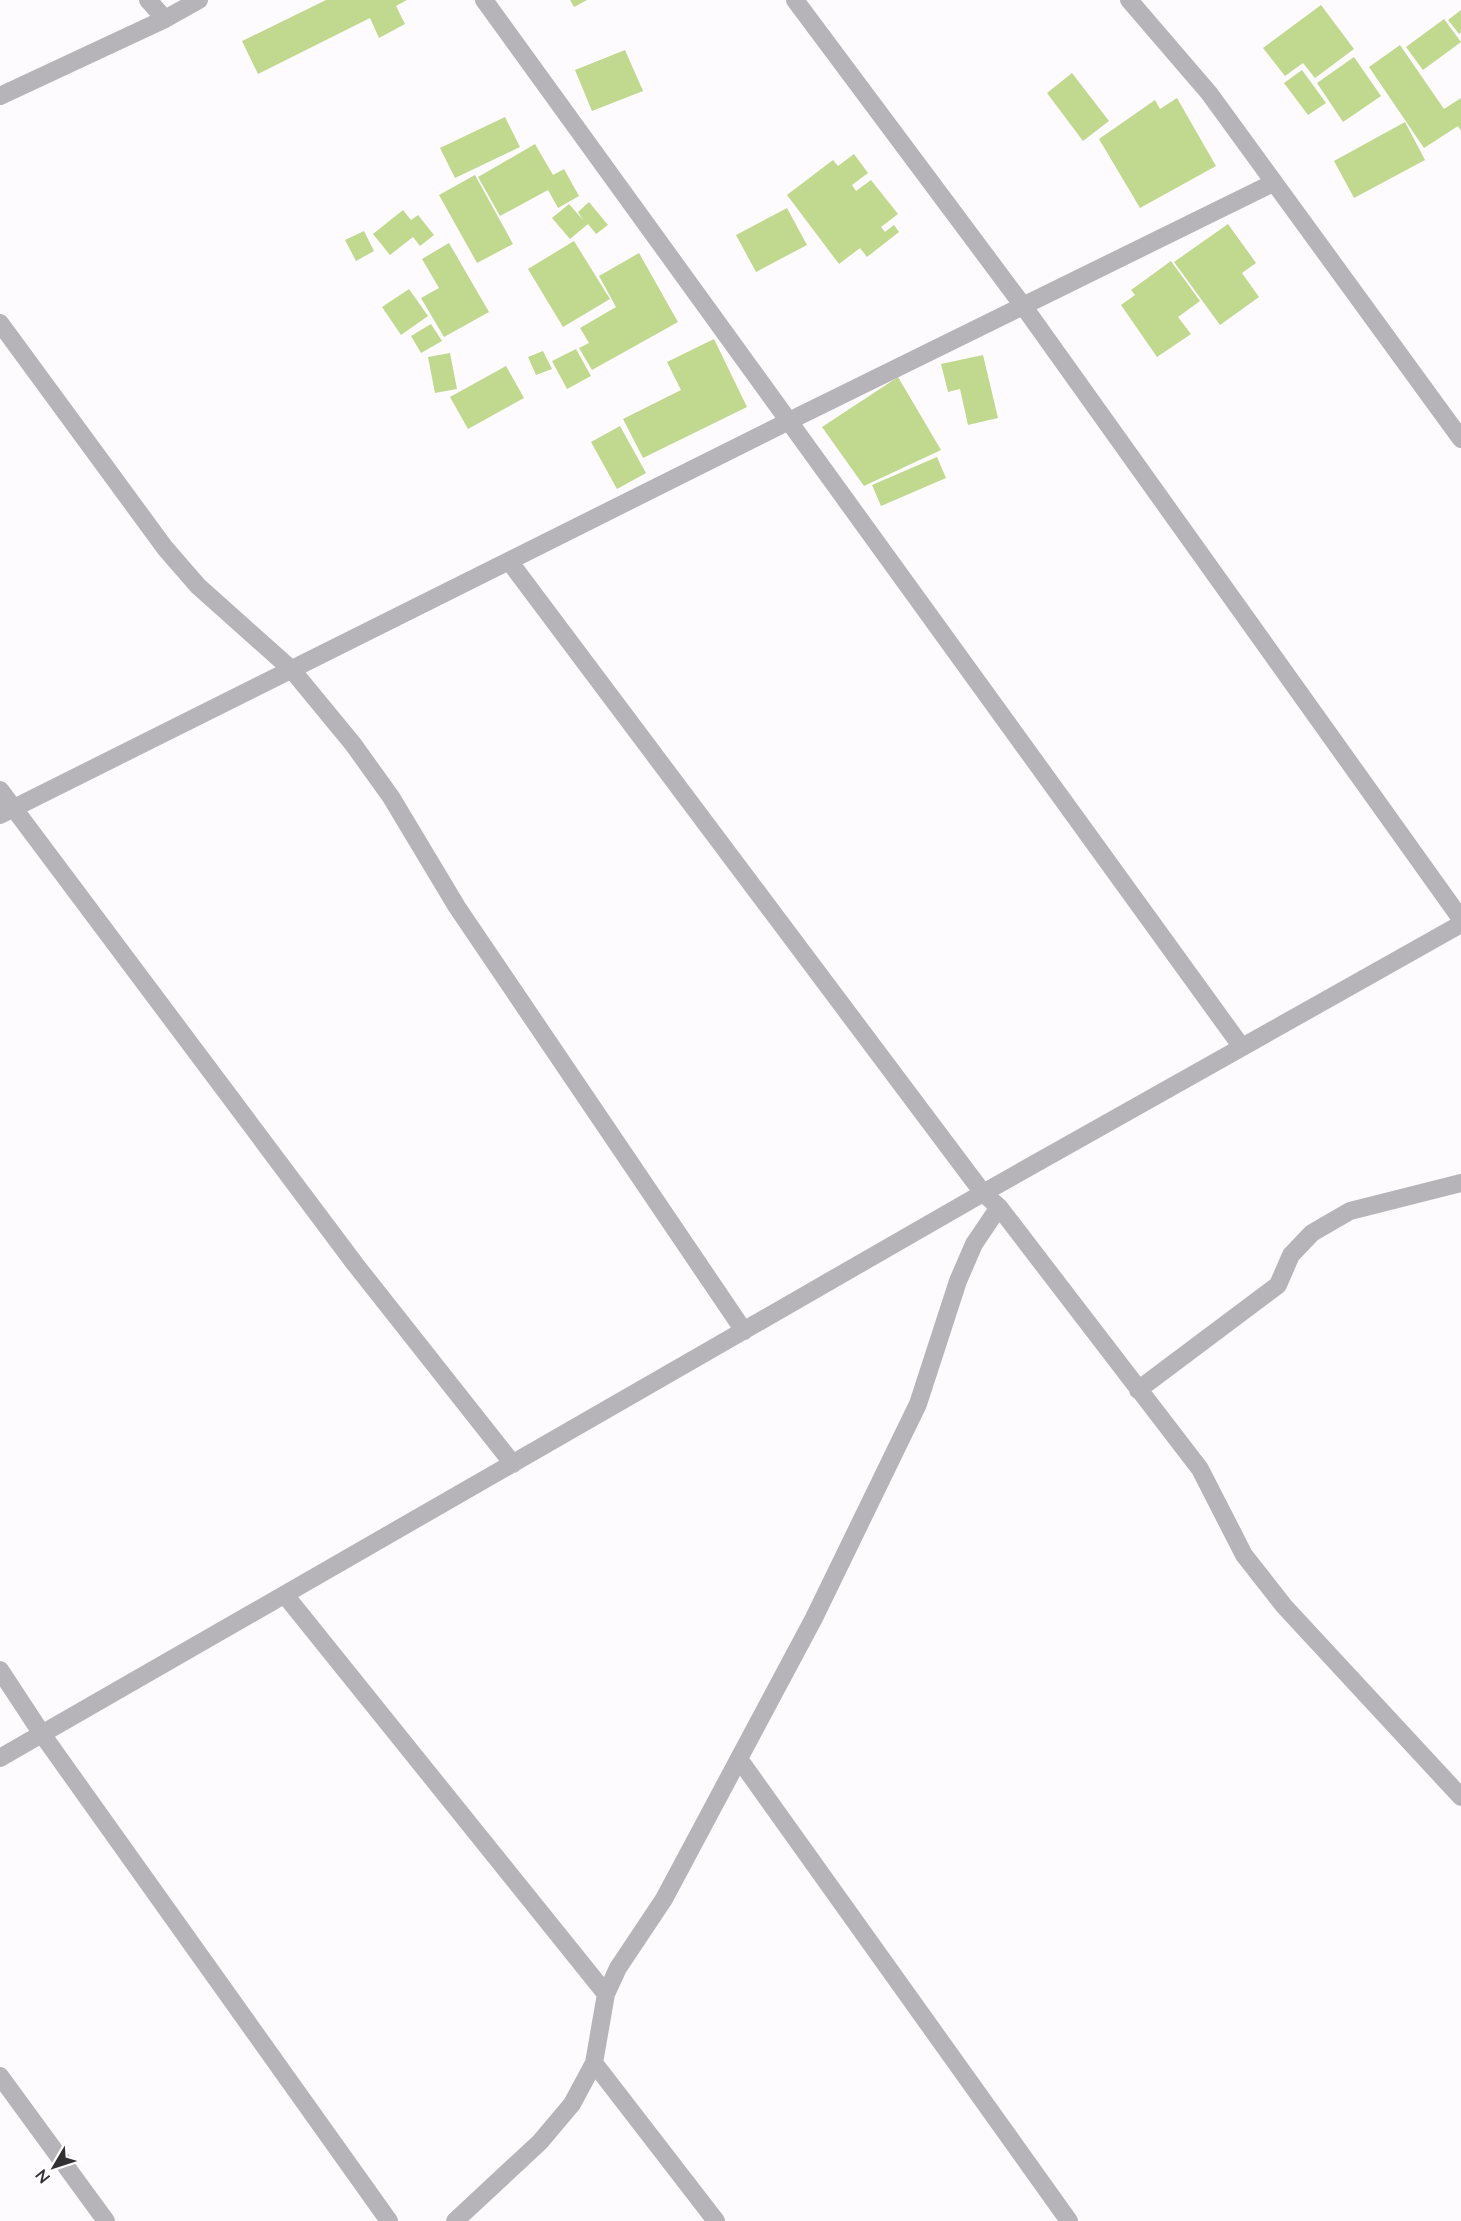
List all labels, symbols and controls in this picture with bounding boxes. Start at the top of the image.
north arrow [24,2137,84,2197]
text: N [31,2166,53,2188]

